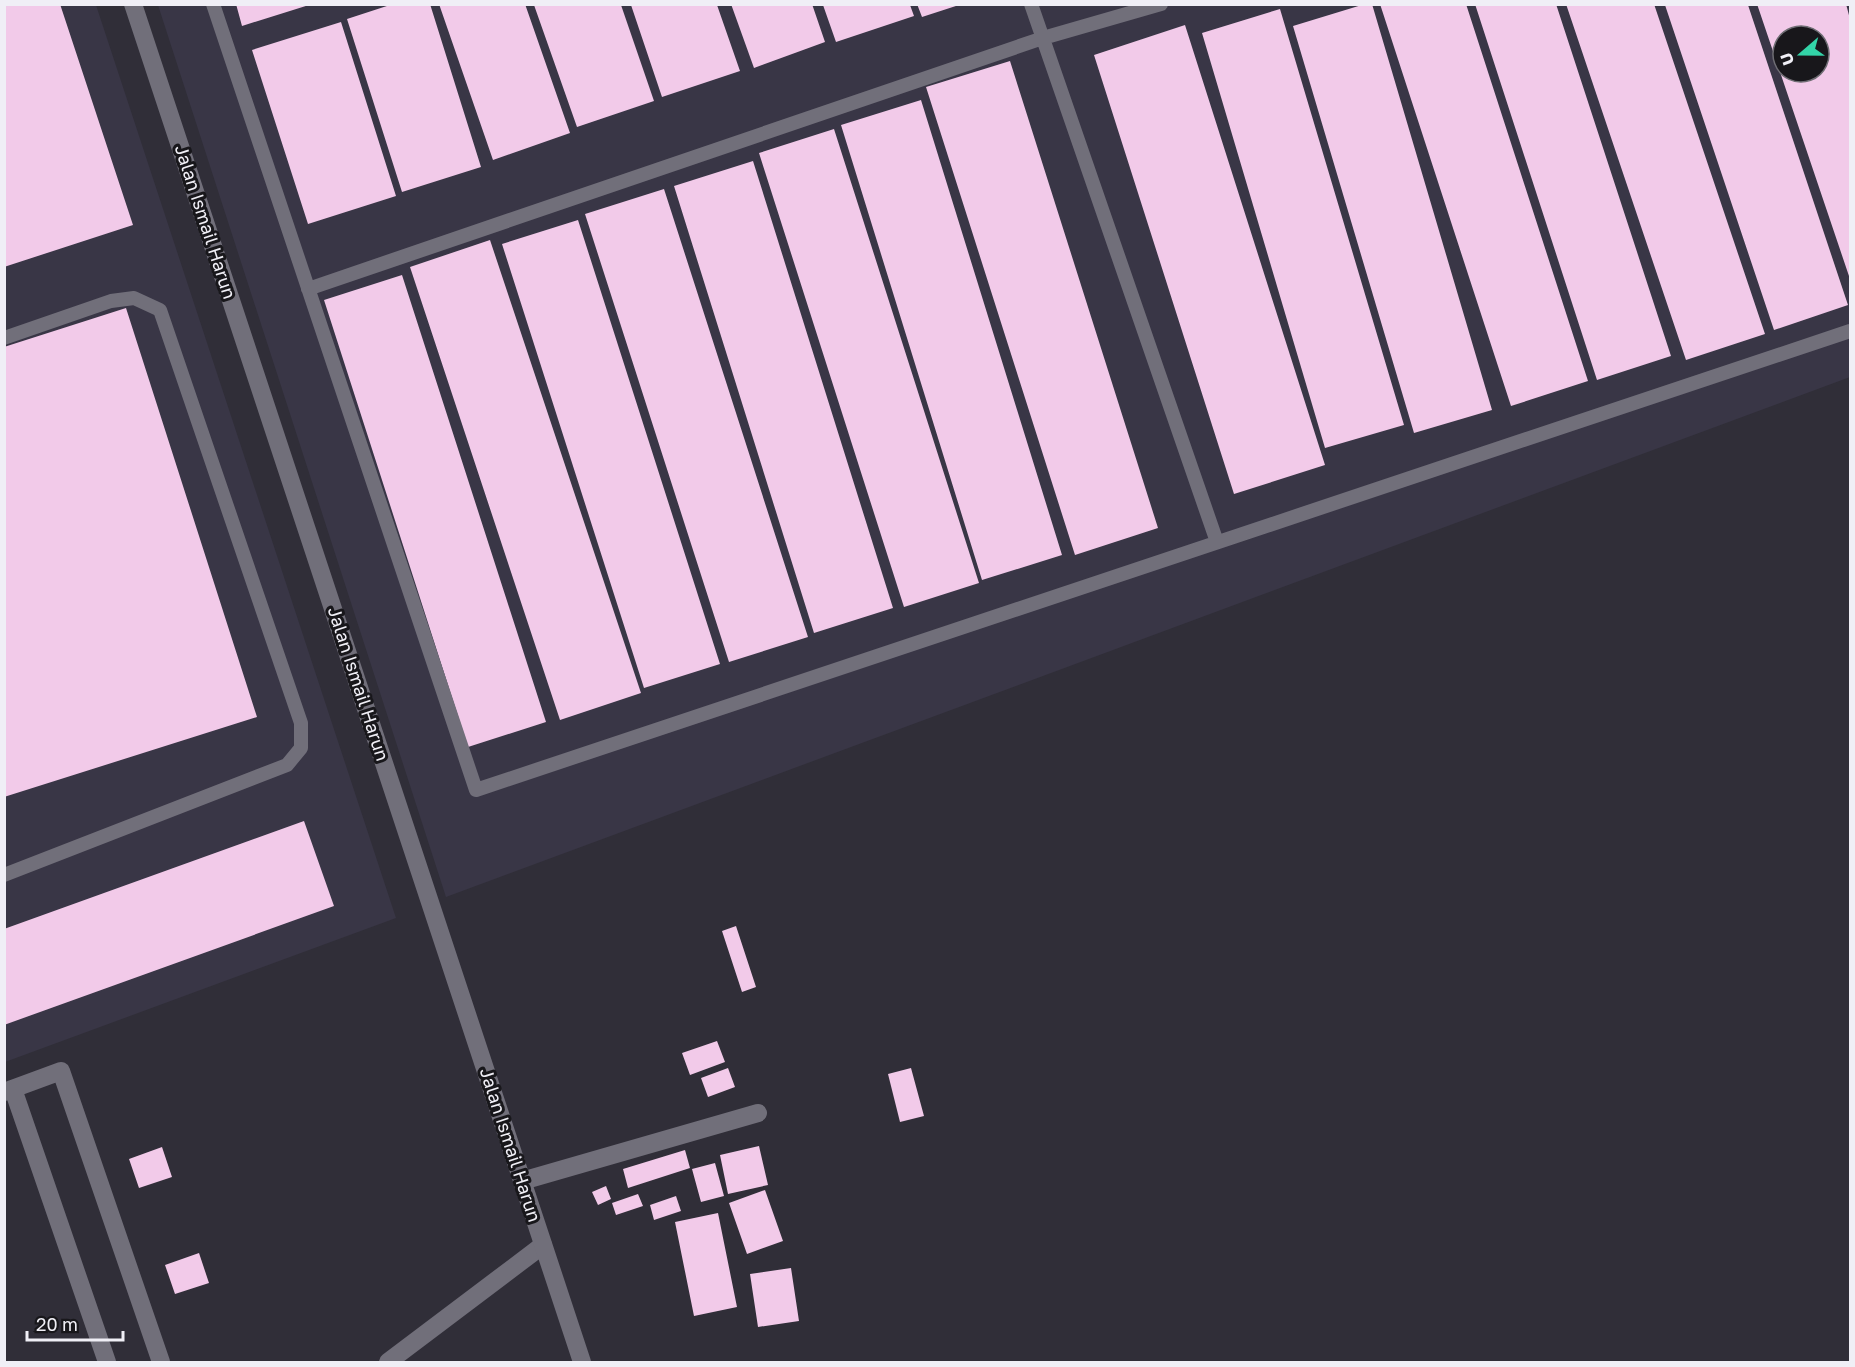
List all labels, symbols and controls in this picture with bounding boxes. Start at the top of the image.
north arrow [1771,24,1831,84]
text: U [1776,50,1798,68]
street label: Jalan Ismail Harun [171,142,241,302]
street label: Jalan Ismail Harun [324,604,394,764]
street label: Jalan Ismail Harun [476,1065,546,1225]
scale bar [27,1304,123,1342]
text: 20 m [36,1313,78,1335]

